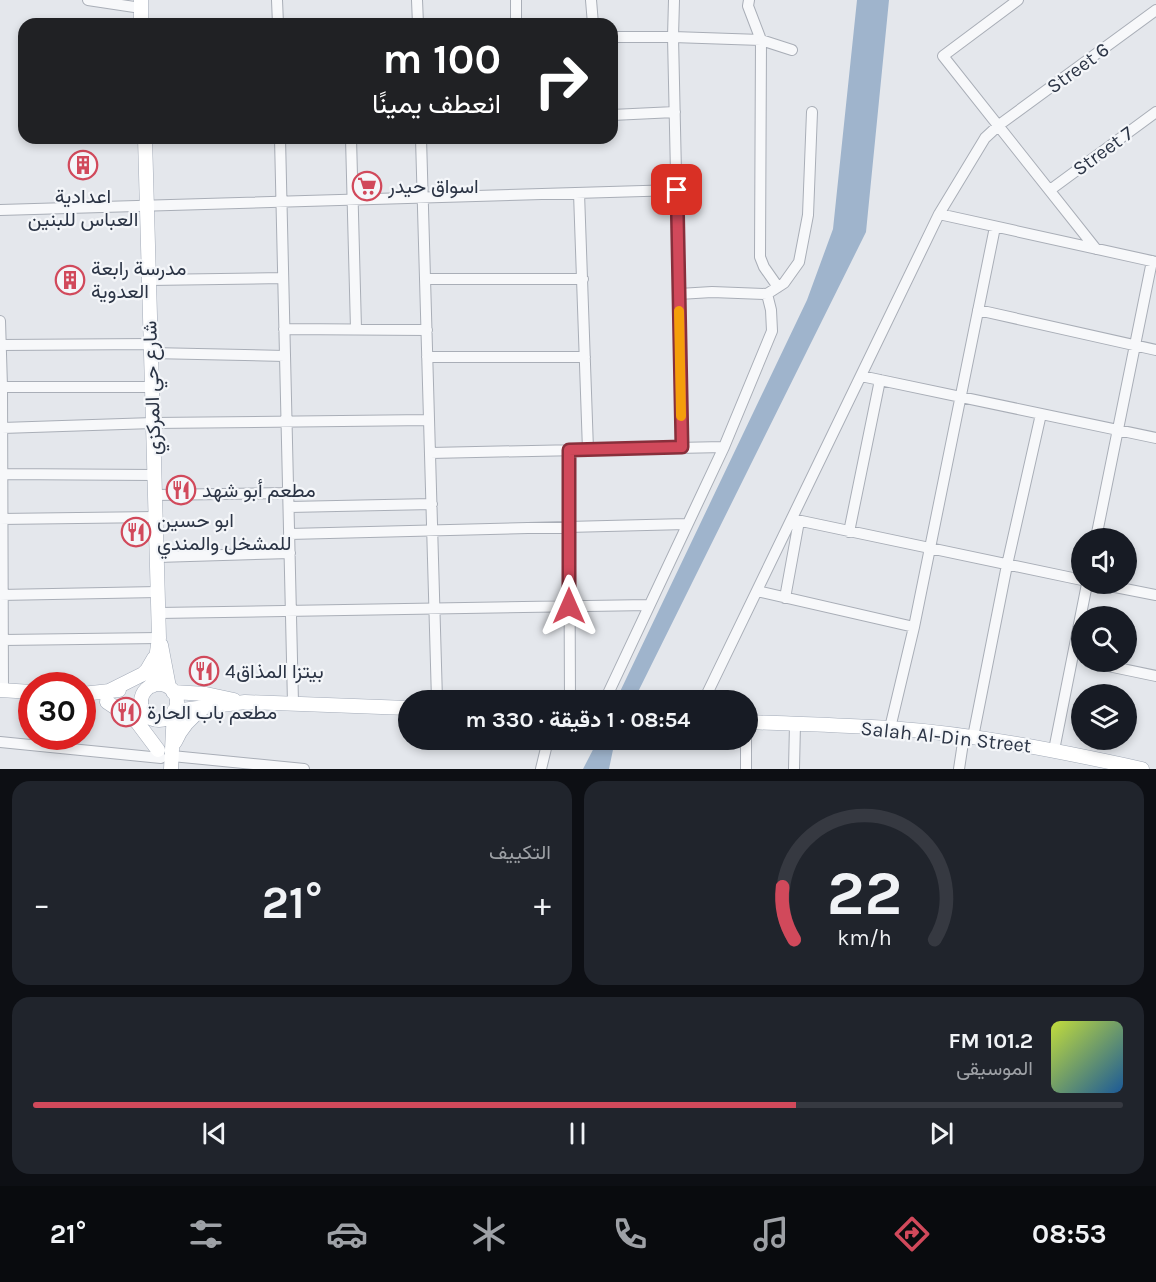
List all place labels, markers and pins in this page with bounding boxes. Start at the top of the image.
building icon: اعدادية العباس للبنين [67,149,99,181]
pin [651,164,702,215]
supermarket icon: اسواق حيدر [351,170,383,202]
place label: اسواق حيدر [387,175,479,199]
place label: اعدادية العباس للبنين [28,185,138,231]
place label: مدرسة رابعة العدوية [91,257,186,304]
building icon: مدرسة رابعة العدوية [54,264,86,296]
restaurant icon: مطعم أبو شهد [165,474,197,506]
place label: مطعم أبو شهد [202,479,316,503]
place label: ابو حسين للمشخل والمندي [157,509,292,560]
restaurant icon: ابو حسين للمشخل والمندي [120,516,152,548]
restaurant icon: بيتزا المذاق4 [188,655,220,687]
place label: بيتزا المذاق4 [225,660,324,684]
restaurant icon: مطعم باب الحارة [110,696,142,728]
place label: مطعم باب الحارة [147,701,277,725]

